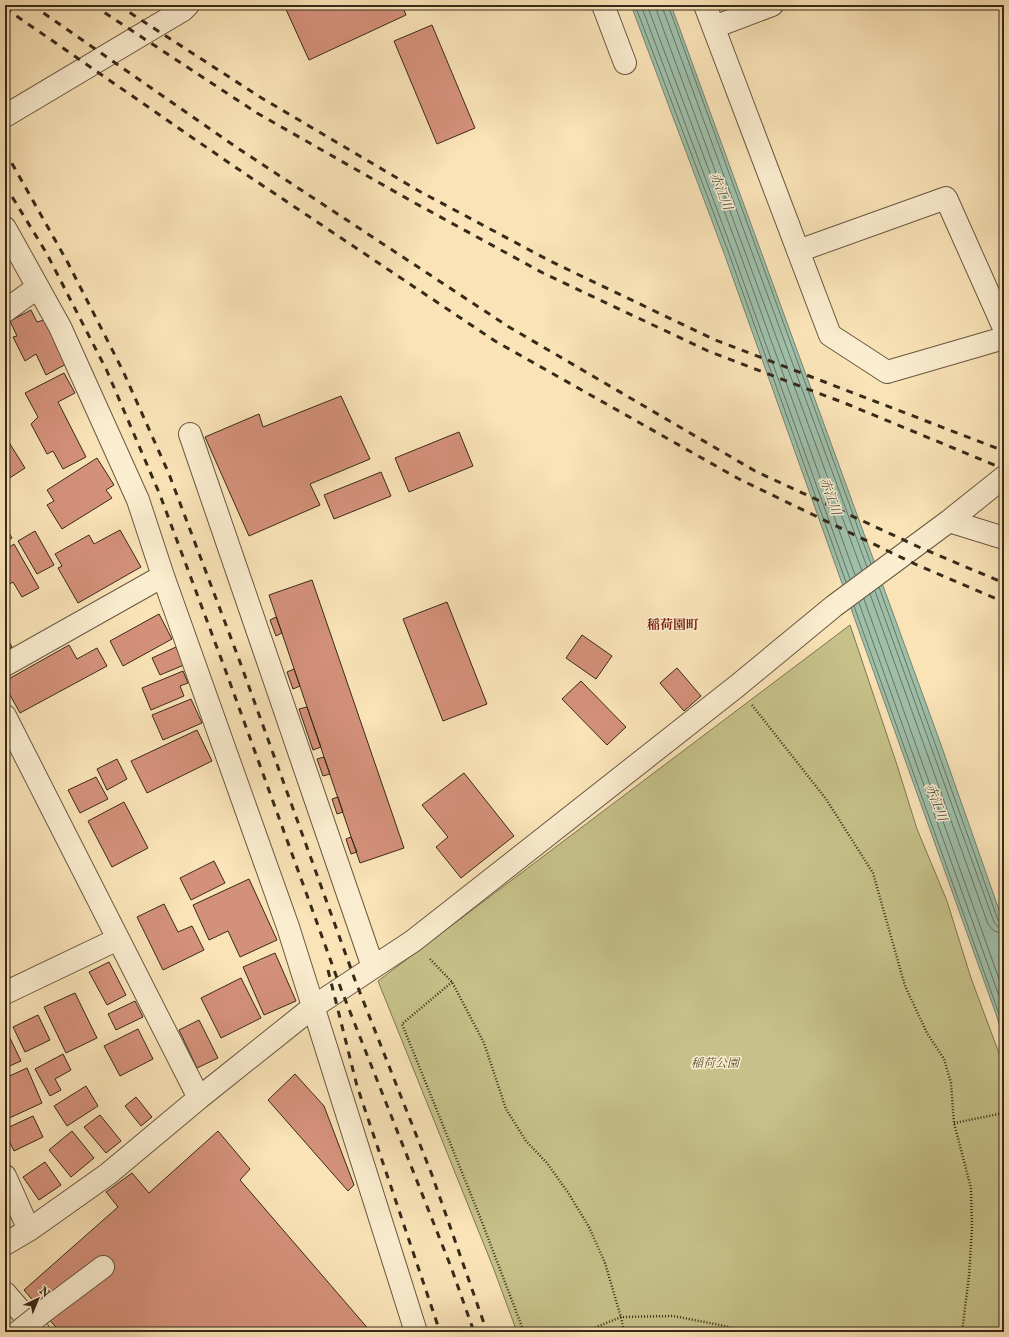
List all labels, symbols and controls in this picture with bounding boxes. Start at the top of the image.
water label: 赤江川 [706,170,736,215]
water label: 赤江川 [815,475,845,520]
district label: 稲荷園町 [647,617,699,634]
water label: 赤江川 [921,781,951,826]
park label: 稲荷公園 [691,1056,741,1071]
north arrow [18,1279,58,1319]
text: N [35,1283,53,1301]

